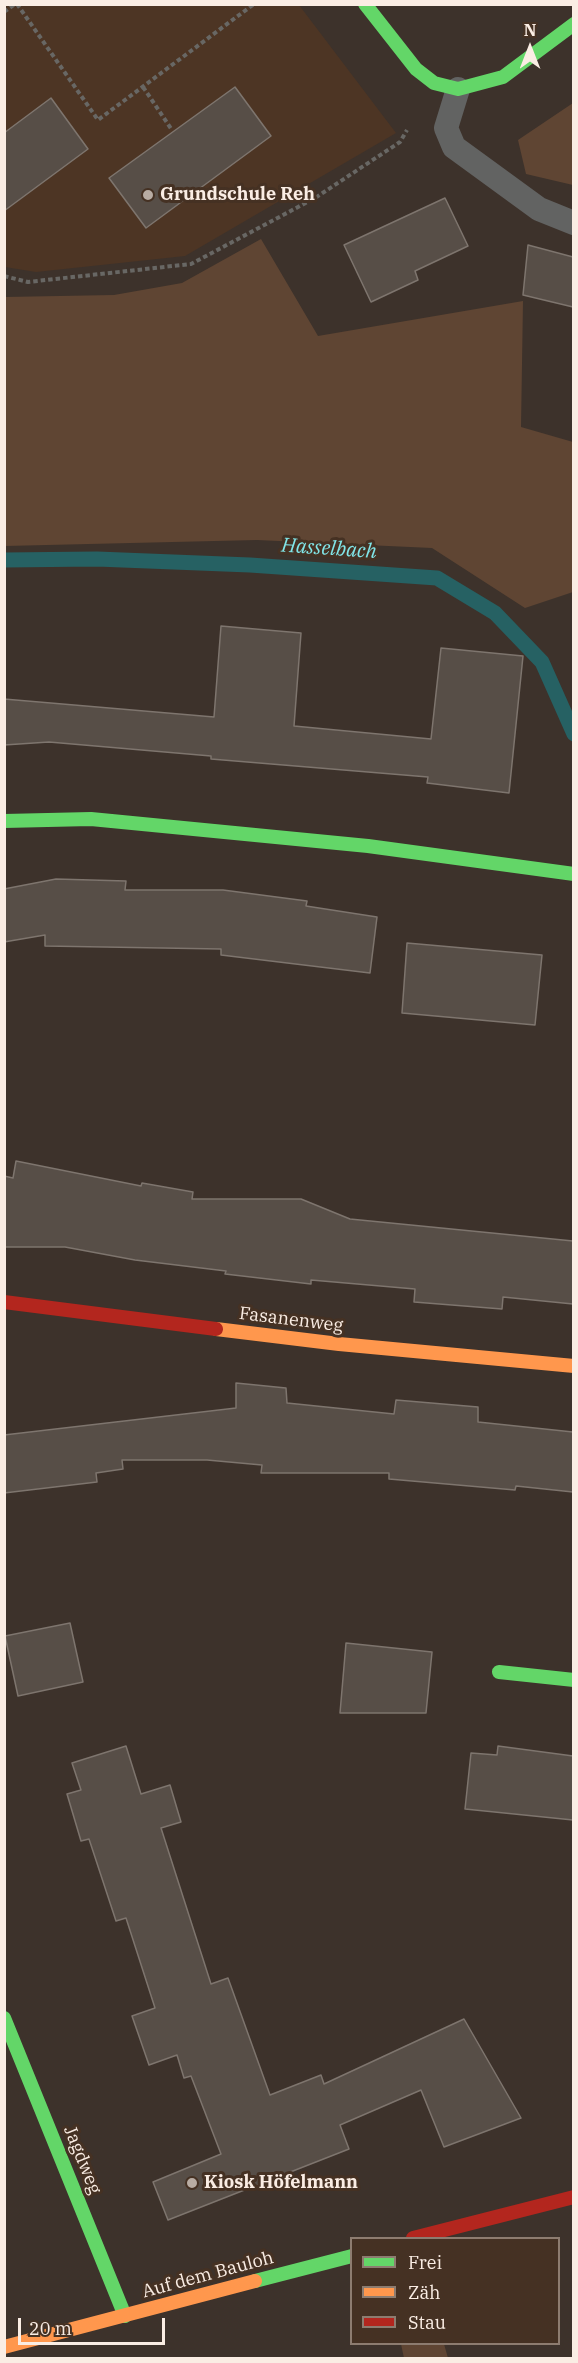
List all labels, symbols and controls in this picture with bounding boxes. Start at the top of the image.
north arrow [500,18,560,78]
text: N [524,20,536,40]
place label: Grundschule Reh [160,184,315,206]
marker: Grundschule Reh [141,188,155,202]
water label: Hasselbach [281,534,377,564]
street label: Fasanenweg [238,1303,344,1337]
street label: Jagdweg [59,2123,105,2197]
place label: Kiosk Höfelmann [204,2172,358,2194]
marker: Kiosk Höfelmann [185,2176,199,2190]
legend [350,2237,560,2345]
street label: Auf dem Bauloh [140,2247,276,2303]
text: Frei [408,2251,442,2274]
text: Zäh [408,2281,441,2304]
scale bar [21,2306,168,2344]
text: Stau [408,2311,446,2334]
text: 20 m [29,2317,72,2340]

